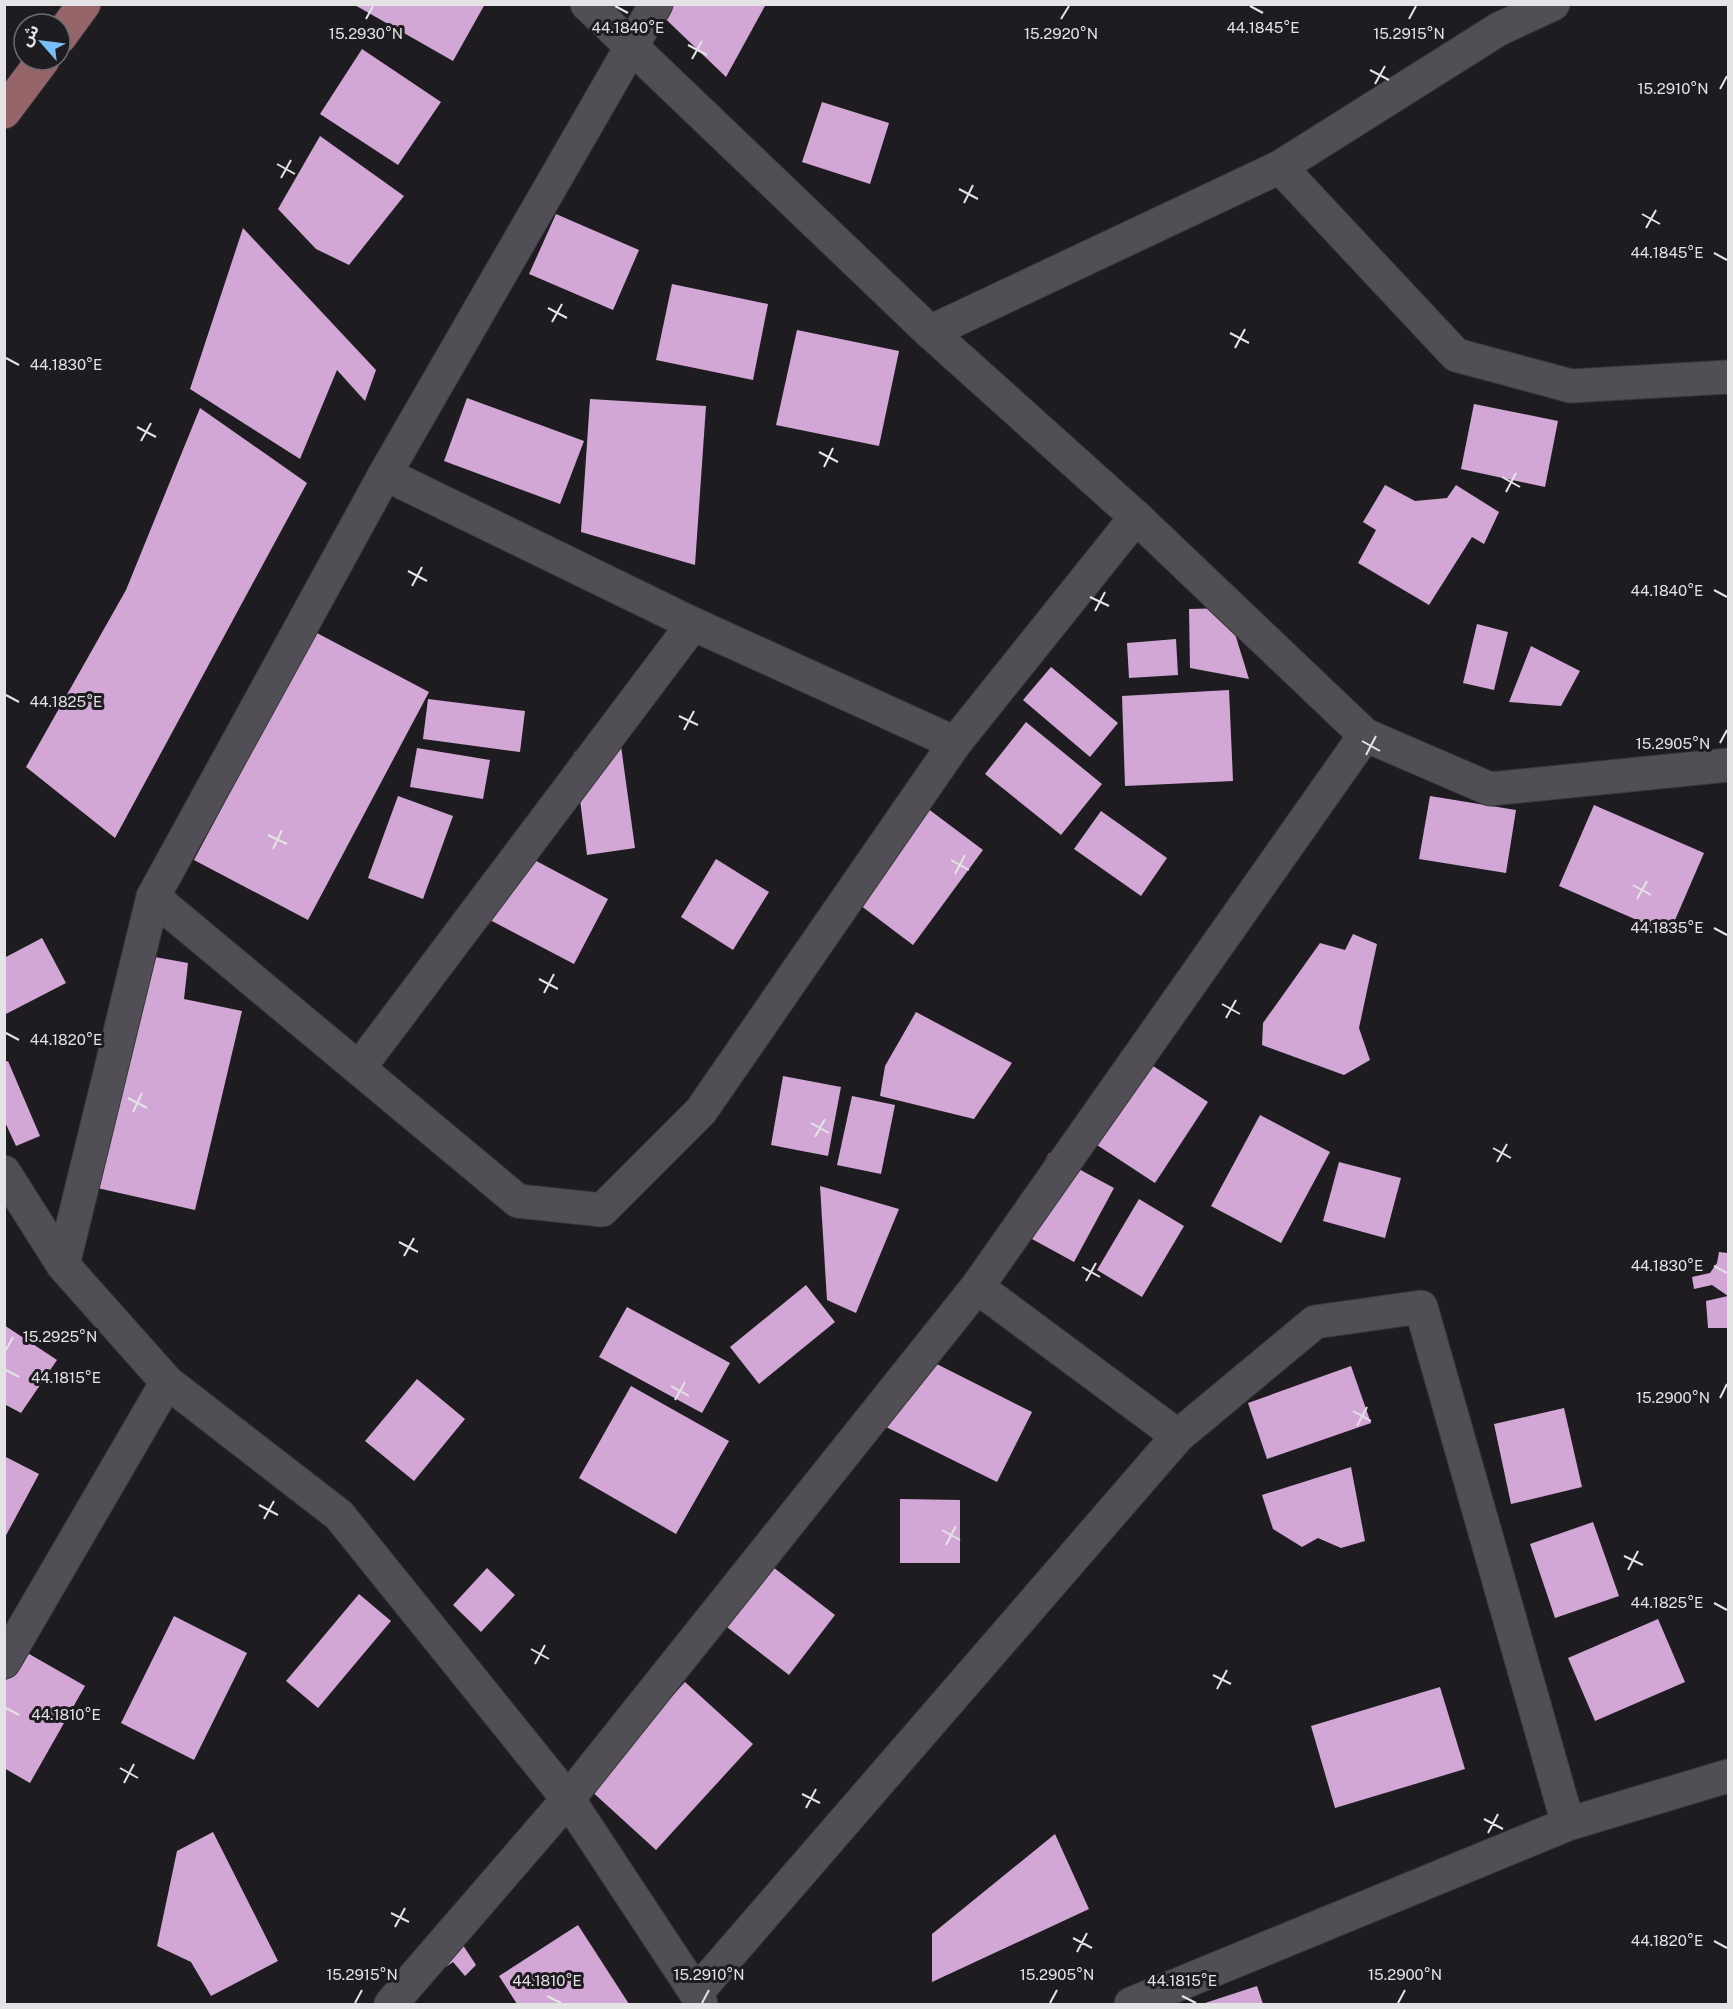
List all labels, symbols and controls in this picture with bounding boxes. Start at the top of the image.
north arrow [12,12,72,72]
text: 44.1840°E [592,19,664,36]
text: 44.1845°E [1226,19,1300,36]
text: ش [16,21,43,49]
text: 15.2930°N [329,25,403,42]
text: 15.2920°N [1024,25,1098,42]
text: 15.2915°N [1373,25,1445,42]
text: 15.2910°N [1637,80,1709,97]
text: 44.1845°E [1630,244,1704,261]
text: 44.1830°E [30,356,102,373]
text: 44.1840°E [1631,582,1703,599]
text: 44.1825°E [30,693,102,710]
text: 15.2905°N [1636,735,1710,752]
text: 44.1835°E [1630,919,1704,936]
text: 44.1820°E [30,1031,102,1048]
text: 44.1830°E [1631,1257,1703,1274]
text: 15.2925°N [23,1328,97,1345]
text: 44.1815°E [31,1369,101,1386]
text: 15.2900°N [1636,1389,1710,1406]
text: 44.1825°E [1631,1594,1703,1611]
text: 44.1810°E [31,1706,101,1723]
text: 44.1820°E [1631,1932,1703,1949]
text: 15.2915°N [326,1966,398,1983]
text: 15.2910°N [673,1966,745,1983]
text: 15.2905°N [1020,1966,1094,1983]
text: 15.2900°N [1368,1966,1442,1983]
text: 44.1810°E [512,1972,582,1989]
text: 44.1815°E [1147,1972,1217,1989]

